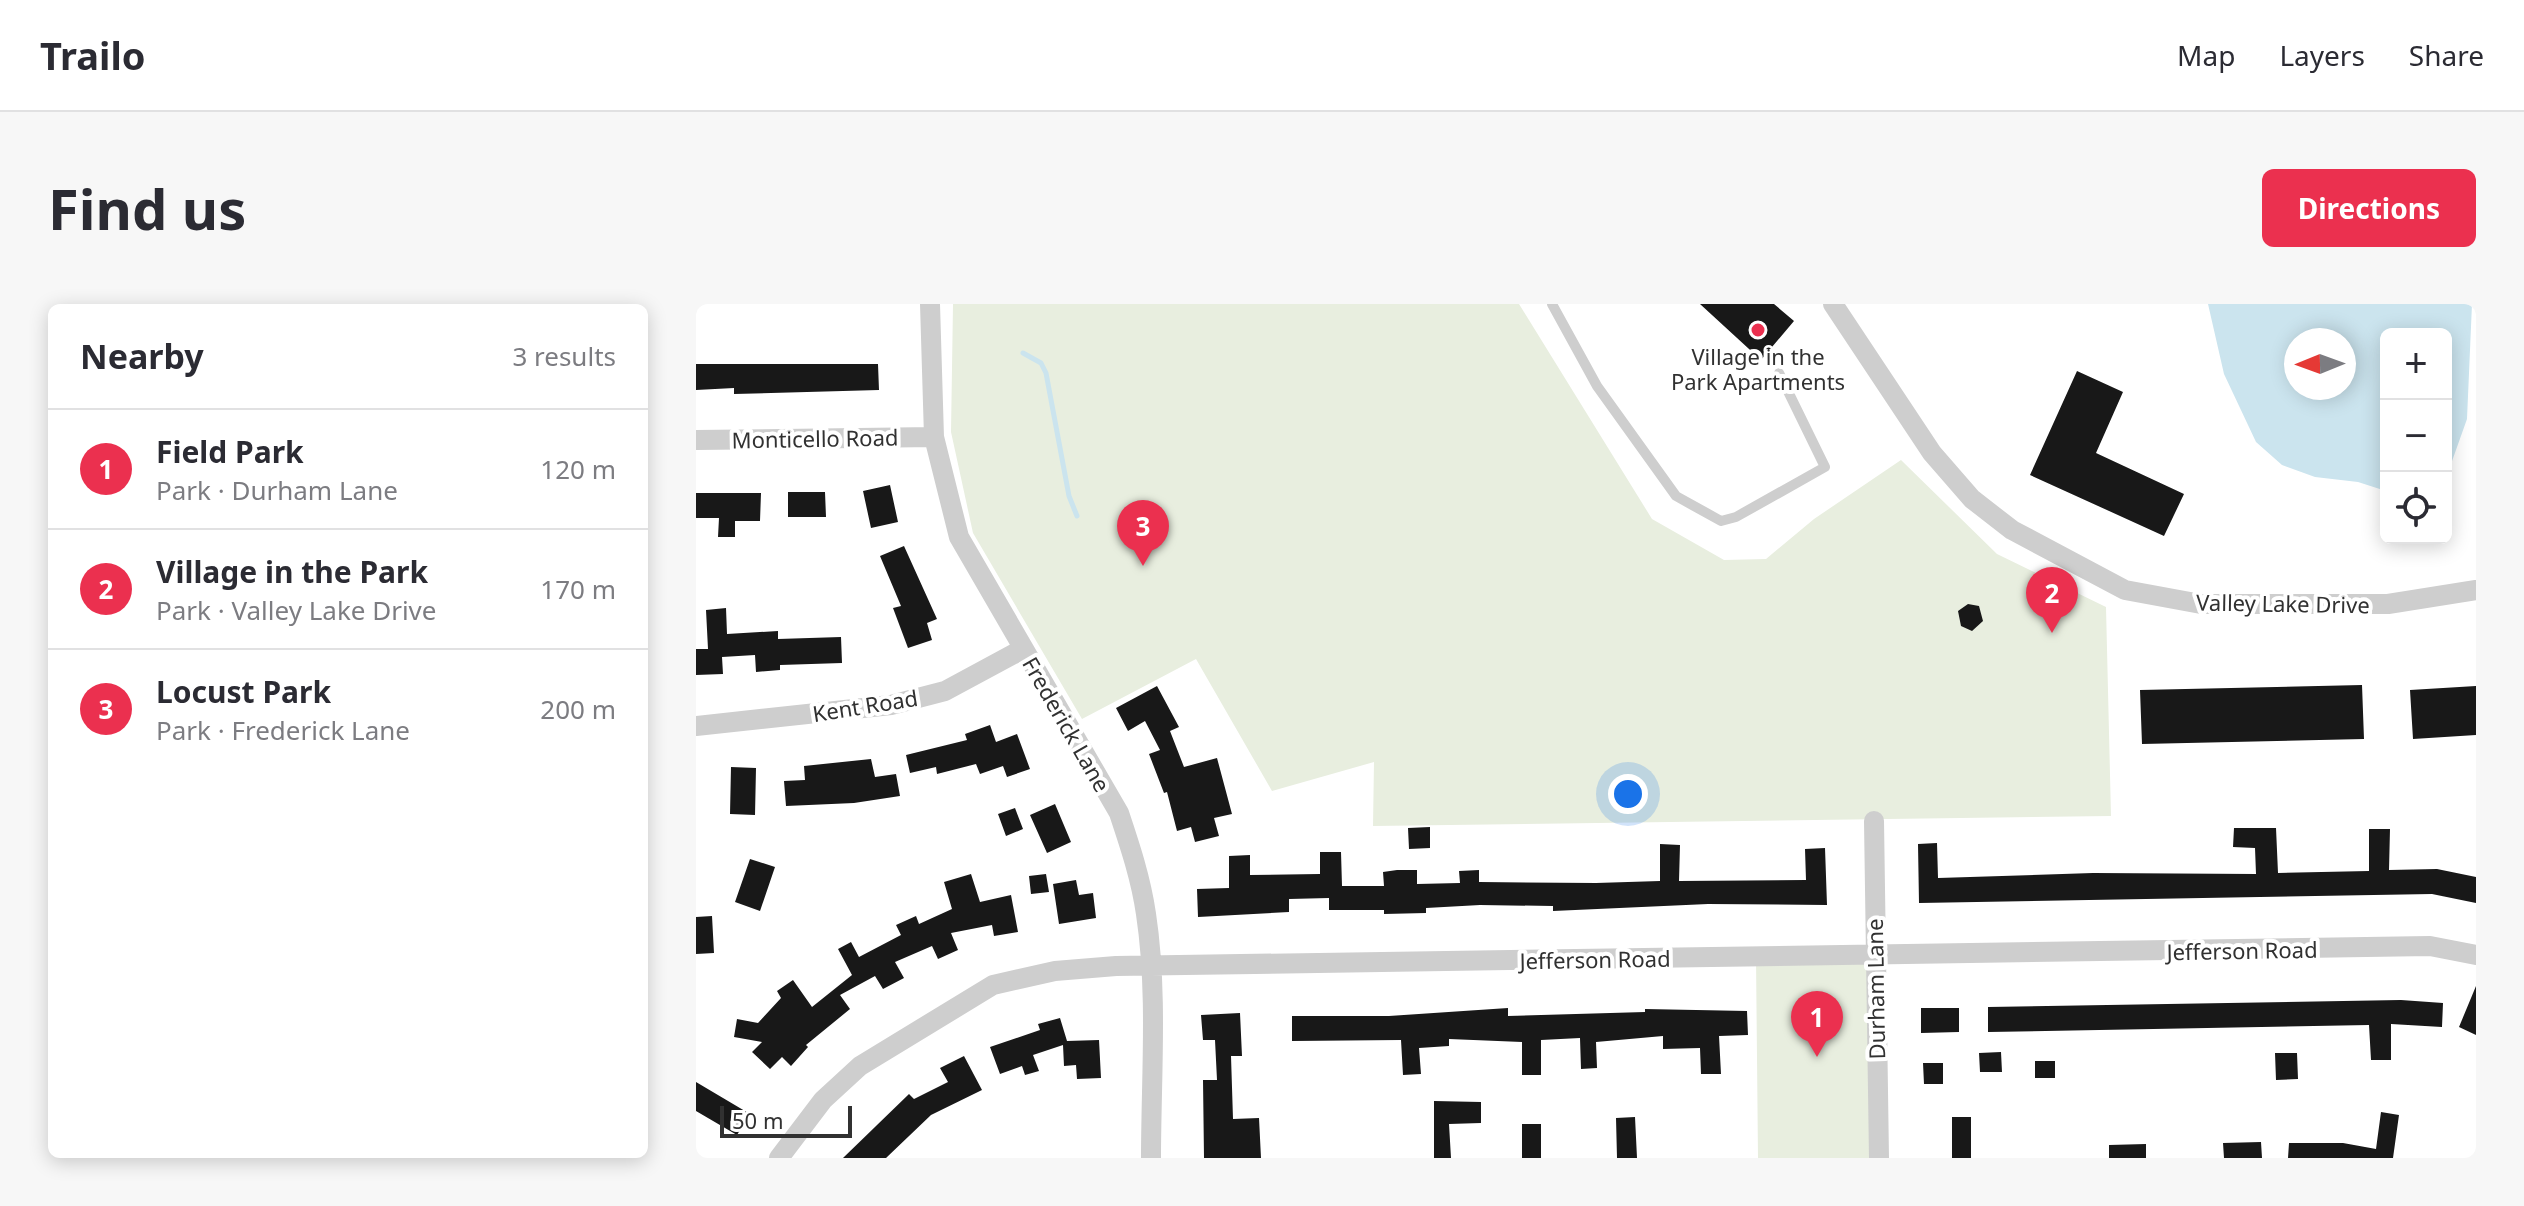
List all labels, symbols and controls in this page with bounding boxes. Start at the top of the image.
text: Trailo [40,29,145,81]
text: Map [2177,36,2235,74]
text: Layers [2279,36,2365,74]
text: Share [2409,36,2484,74]
button: Directions [2262,169,2476,247]
text: Find us [48,170,246,246]
marker: Village in the Park Apartments [1749,321,1767,339]
north arrow [2284,328,2356,400]
map controls [2380,328,2452,544]
button: + [2380,328,2452,400]
text: Nearby [80,333,204,379]
text: 3 results [512,338,616,374]
place label: Village in the Park Apartments [1671,341,1845,396]
button: − [2380,400,2452,472]
street label: Monticello Road [731,422,899,454]
text: Field Park [156,431,304,472]
text: 1 [99,451,113,487]
text: 120 m [540,451,616,487]
text: Park · Durham Lane [156,472,398,508]
button: locate [2380,472,2452,544]
pin: 3 [1117,500,1169,566]
text: Village in the Park [156,551,428,592]
pin: 2 [2026,567,2078,633]
text: 2 [99,571,113,607]
text: 170 m [540,571,616,607]
street label: Valley Lake Drive [2196,586,2370,620]
text: Park · Valley Lake Drive [156,592,437,628]
street label: Frederick Lane [1016,651,1118,797]
text: Locust Park [156,671,331,712]
street label: Kent Road [810,682,920,728]
text: 3 [99,691,113,727]
text: 200 m [540,691,616,727]
text: Park · Frederick Lane [156,712,410,748]
your location [1608,774,1648,814]
street label: Durham Lane [1859,918,1891,1060]
street label: Jefferson Road [2164,934,2318,966]
street label: Jefferson Road [1517,943,1671,975]
pin: 1 [1791,991,1843,1057]
scale bar [720,1102,852,1138]
text: 50 m [732,1105,783,1135]

